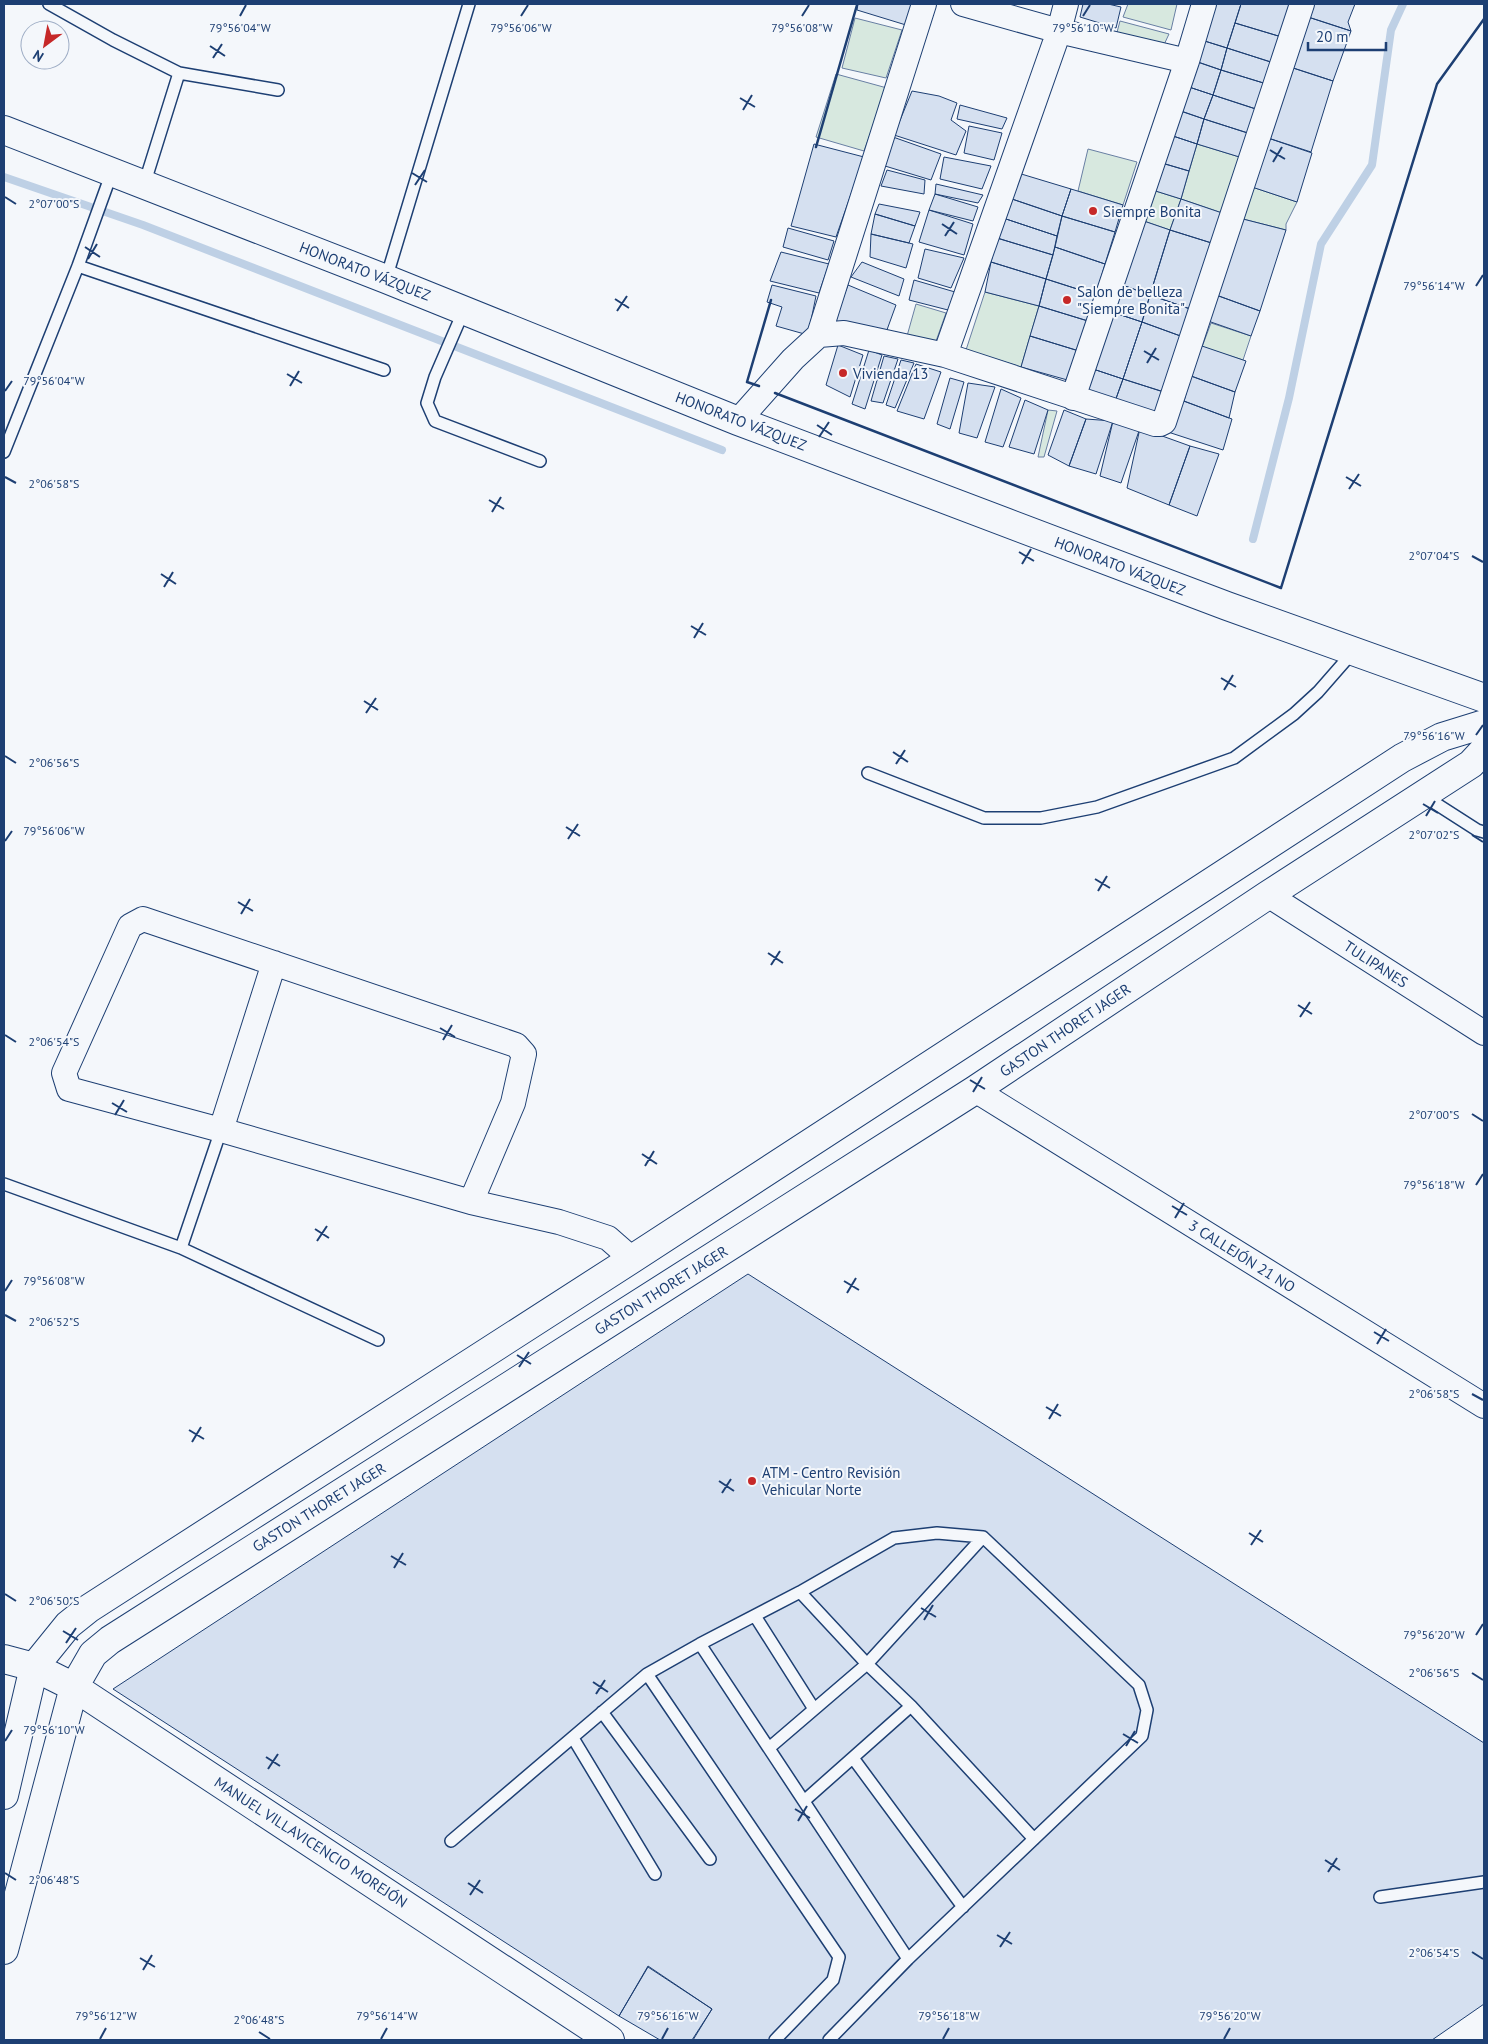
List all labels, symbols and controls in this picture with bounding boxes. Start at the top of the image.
north arrow [20,20,70,70]
text: 79°56'04"W [209,20,271,35]
text: 79°56'06"W [490,20,552,35]
text: 79°56'08"W [771,20,833,35]
text: 79°56'10"W [1052,20,1114,35]
scale bar [1308,20,1386,52]
text: 20 m [1316,27,1349,46]
text: N [29,46,47,66]
text: 2°07'00"S [29,196,79,211]
place label: Siempre Bonita [1103,202,1201,221]
marker: Siempre Bonita [1087,205,1099,217]
street label: HONORATO VÁZQUEZ [297,237,433,305]
text: 79°56'14"W [1403,278,1465,293]
place label: Salon de belleza "Siempre Bonita" [1077,282,1185,318]
marker: Salon de belleza "Siempre Bonita" [1061,294,1073,306]
place label: Vivienda 13 [852,364,928,383]
marker: Vivienda 13 [837,367,849,379]
text: 79°56'04"W [23,373,85,388]
street label: HONORATO VÁZQUEZ [673,387,809,455]
text: 2°06'58"S [29,476,79,491]
street label: HONORATO VÁZQUEZ [1052,532,1188,600]
text: 2°07'04"S [1409,548,1459,563]
text: 79°56'16"W [1403,728,1465,743]
text: 2°06'56"S [29,755,79,770]
text: 79°56'06"W [23,823,85,838]
text: 2°07'02"S [1409,827,1459,842]
street label: TULIPANES [1340,936,1412,992]
street label: GASTON THORET JAGER [996,979,1134,1081]
text: 2°06'54"S [29,1034,79,1049]
text: 2°07'00"S [1409,1107,1459,1122]
text: 79°56'18"W [1403,1177,1465,1192]
street label: 3 CALLEJÓN 21 NO [1185,1216,1299,1296]
street label: GASTON THORET JAGER [591,1241,731,1339]
text: 79°56'08"W [23,1273,85,1288]
text: 2°06'52"S [29,1314,79,1329]
text: 2°06'58"S [1409,1386,1459,1401]
street label: GASTON THORET JAGER [249,1458,389,1556]
place label: ATM - Centro Revisión Vehicular Norte [761,1463,900,1499]
marker: ATM - Centro Revisión Vehicular Norte [746,1475,758,1487]
text: 2°06'50"S [29,1593,79,1608]
text: 79°56'20"W [1403,1627,1465,1642]
text: 2°06'56"S [1409,1665,1459,1680]
text: 79°56'10"W [23,1722,85,1737]
street label: MANUEL VILLAVICENCIO MOREJÓN [211,1772,411,1912]
text: 2°06'48"S [29,1872,79,1887]
text: 2°06'54"S [1409,1945,1459,1960]
text: 79°56'12"W [75,2008,137,2023]
text: 79°56'14"W [356,2008,418,2023]
text: 79°56'16"W [637,2008,699,2023]
text: 79°56'18"W [918,2008,980,2023]
text: 79°56'20"W [1199,2008,1261,2023]
text: 2°06'48"S [234,2012,284,2027]

